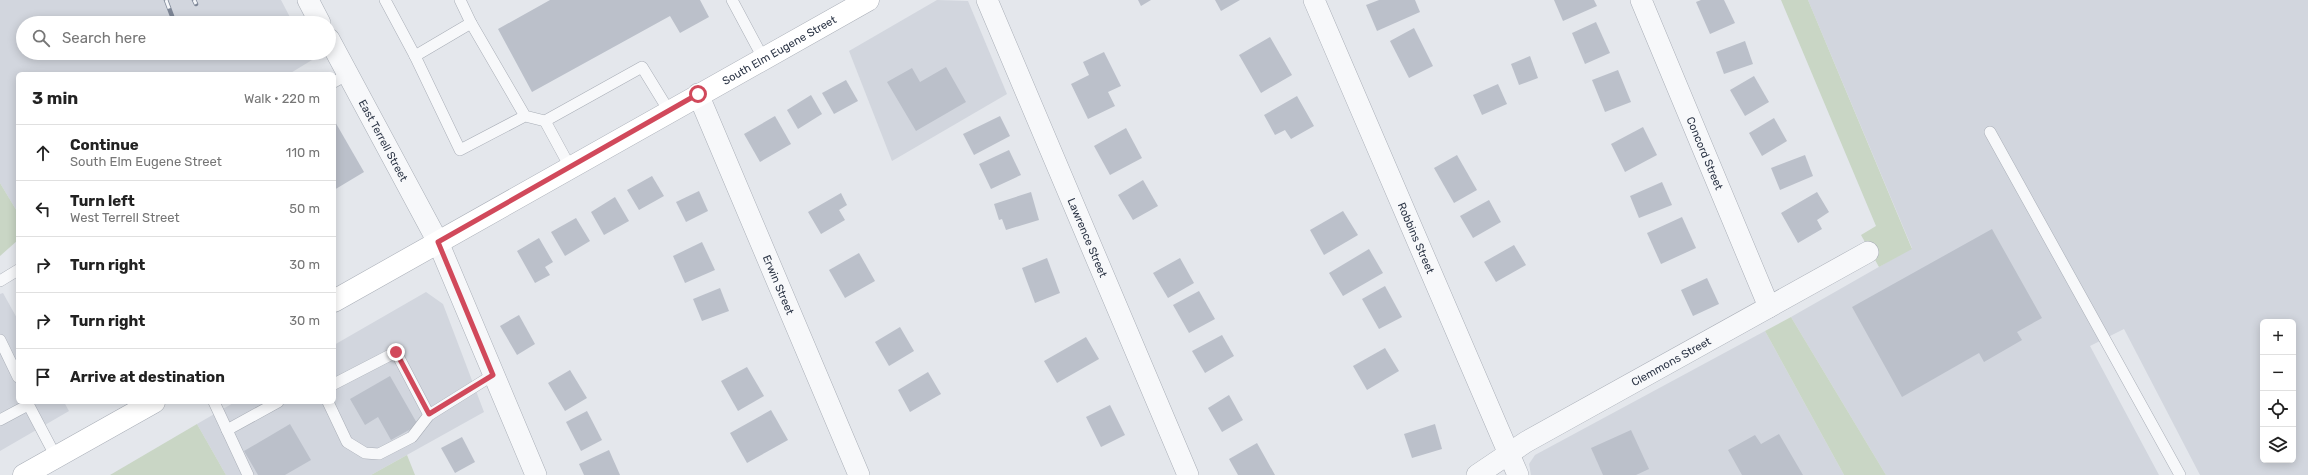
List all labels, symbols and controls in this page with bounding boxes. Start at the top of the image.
street label: South Elm Eugene Street [720,12,839,87]
search box [16,16,336,60]
icon: search [30,27,52,49]
text: Search here [62,29,146,47]
route start [689,85,707,103]
text: 3 min [32,88,78,108]
text: Walk · 220 m [244,91,320,106]
street label: East Terrell Street [356,97,411,184]
street label: Concord Street [1684,115,1726,192]
text: Continue [70,136,139,154]
icon: ahead [32,142,54,164]
text: 110 m [286,145,320,160]
text: South Elm Eugene Street [70,154,222,169]
text: Turn left [70,192,135,210]
street label: Lawrence Street [1065,196,1110,280]
icon: left [32,198,54,220]
street label: Robbins Street [1395,200,1437,276]
text: 50 m [289,201,320,216]
text: West Terrell Street [70,210,180,225]
street label: Erwin Street [760,253,797,317]
icon: right [32,254,54,276]
text: Turn right [70,256,145,274]
text: 30 m [289,257,320,272]
icon: right [32,310,54,332]
text: Turn right [70,312,145,330]
text: 30 m [289,313,320,328]
map controls [2260,319,2296,463]
button: + [2260,319,2296,355]
street label: Clemmons Street [1629,334,1714,389]
route end [387,343,405,361]
button: − [2260,355,2296,391]
icon: arrive [32,366,54,388]
text: Arrive at destination [70,368,225,386]
button: locate [2260,391,2296,427]
button: layers [2260,427,2296,463]

